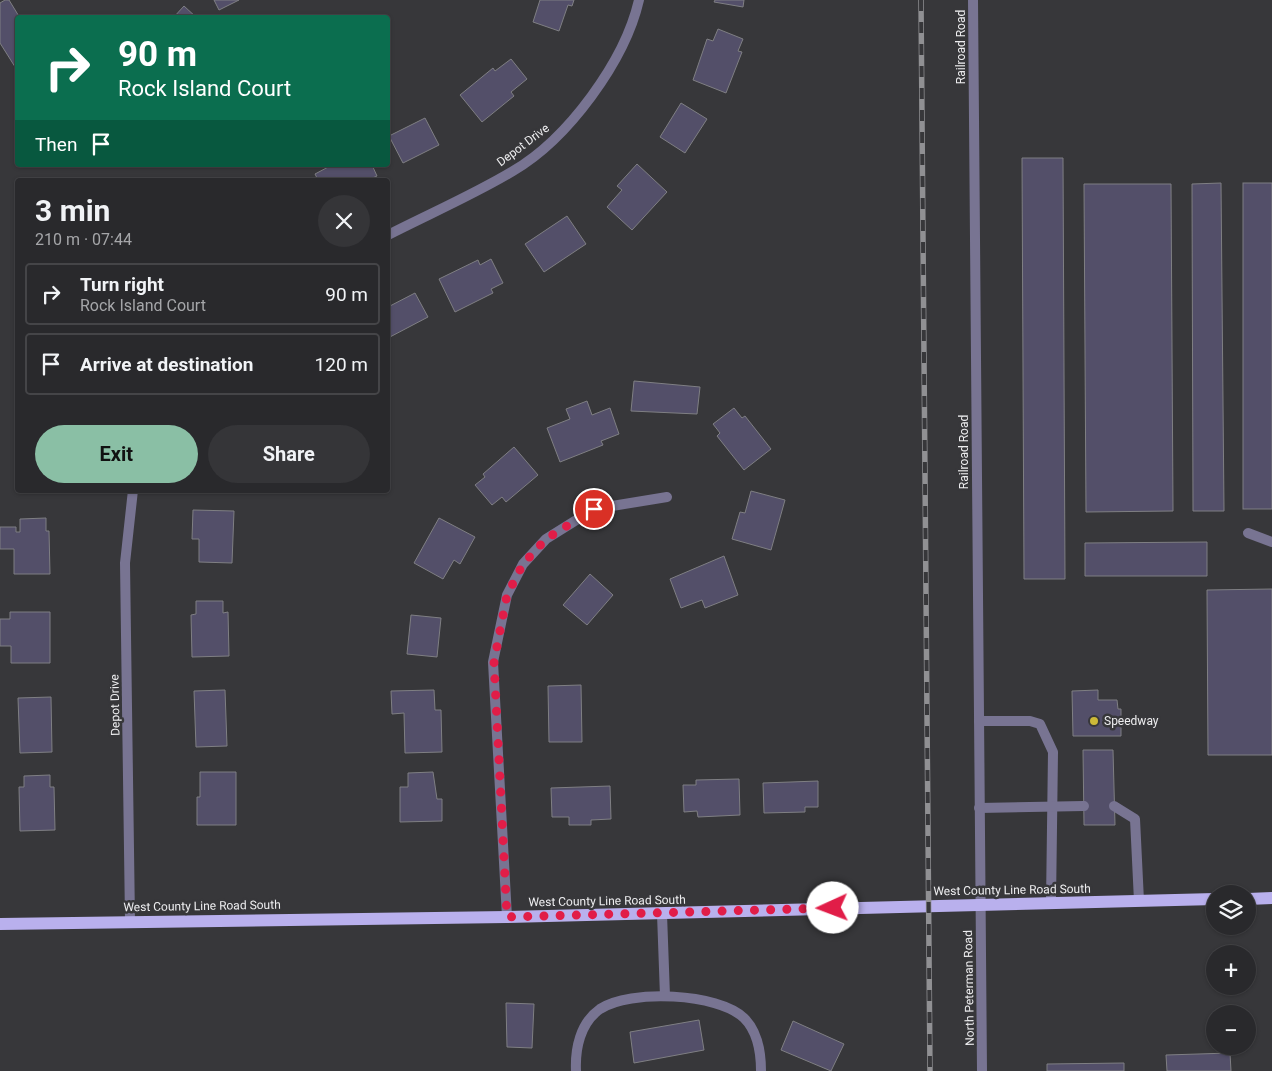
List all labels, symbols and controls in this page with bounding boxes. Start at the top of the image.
street label: Railroad Road [954,10,968,84]
text: 90 m [118,34,197,75]
icon: right [35,35,100,100]
text: Rock Island Court [118,76,291,101]
street label: Depot Drive [494,121,552,169]
icon: arrive [87,130,115,158]
text: Then [35,133,77,156]
text: 3 min [35,193,110,228]
button: close [318,195,370,247]
text: 210 m · 07:44 [35,230,132,249]
text: Turn right [80,273,164,296]
icon: right [37,280,65,308]
text: 90 m [325,283,368,306]
text: Rock Island Court [80,296,206,315]
icon: arrive [37,350,65,378]
text: Arrive at destination [80,353,253,376]
text: 120 m [315,353,368,376]
street label: Railroad Road [957,415,971,489]
button: Exit [35,425,198,483]
button: Share [208,425,370,483]
pin [573,488,615,530]
icon: arrive [580,495,608,523]
street label: Depot Drive [107,674,123,736]
place label: Speedway [1104,714,1159,728]
marker: Speedway [1088,715,1100,727]
position arrow [806,881,858,933]
street label: West County Line Road South [933,882,1091,898]
map controls [1206,885,1256,1055]
button: layers [1206,885,1256,935]
street label: West County Line Road South [528,893,686,909]
street label: West County Line Road South [123,898,281,914]
street label: North Peterman Road [961,930,977,1046]
button: + [1206,945,1256,995]
button: − [1206,1005,1256,1055]

